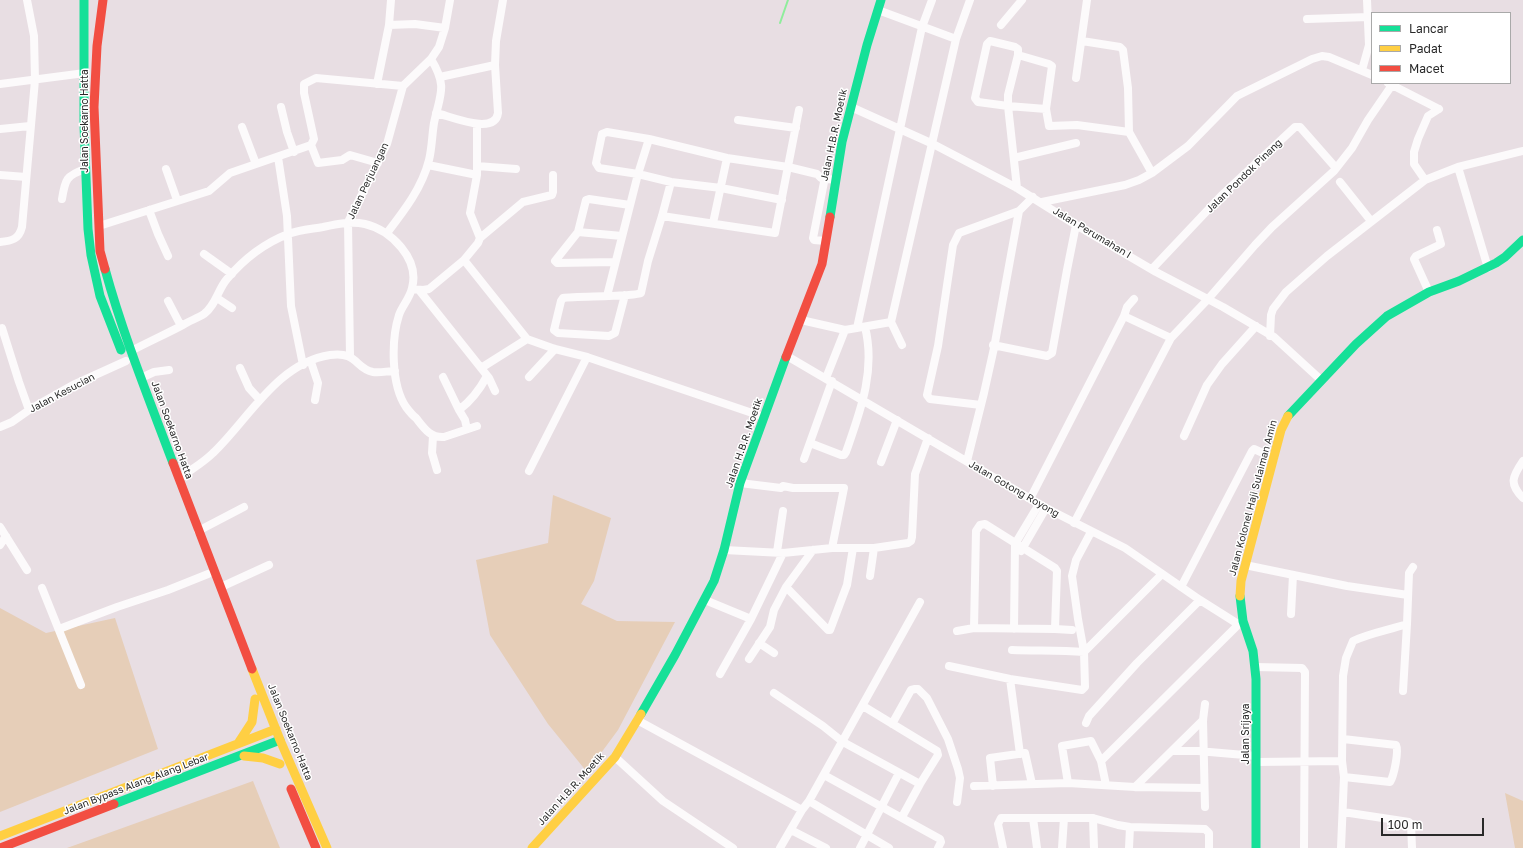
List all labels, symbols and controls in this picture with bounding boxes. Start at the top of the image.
legend [1371,12,1511,84]
text: Lancar [1409,21,1448,36]
text: Padat [1409,41,1442,56]
text: Macet [1409,61,1444,76]
street label: Jalan Soekarno Hatta [79,69,91,173]
street label: Jalan H.B.R. Moetik [818,88,850,182]
street label: Jalan Pondok Pinang [1204,137,1284,215]
street label: Jalan Perjuangan [345,141,391,221]
street label: Jalan Perumahan I [1051,205,1133,261]
street label: Jalan Kesucian [27,371,97,415]
street label: Jalan Soekarno Hatta [149,379,195,481]
street label: Jalan H.B.R. Moetik [723,397,765,489]
street label: Jalan Kolonel Haji Sulaiman Amin [1226,419,1280,577]
street label: Jalan Gotong Royong [967,458,1061,520]
street label: Jalan Soekarno Hatta [265,682,315,782]
street label: Jalan Srijaya [1240,704,1252,764]
street label: Jalan H.B.R. Moetik [535,750,607,828]
street label: Jalan Bypass Alang-Alang Lebar [62,751,210,817]
scale bar [1383,810,1486,836]
text: 100 m [1388,817,1422,832]

